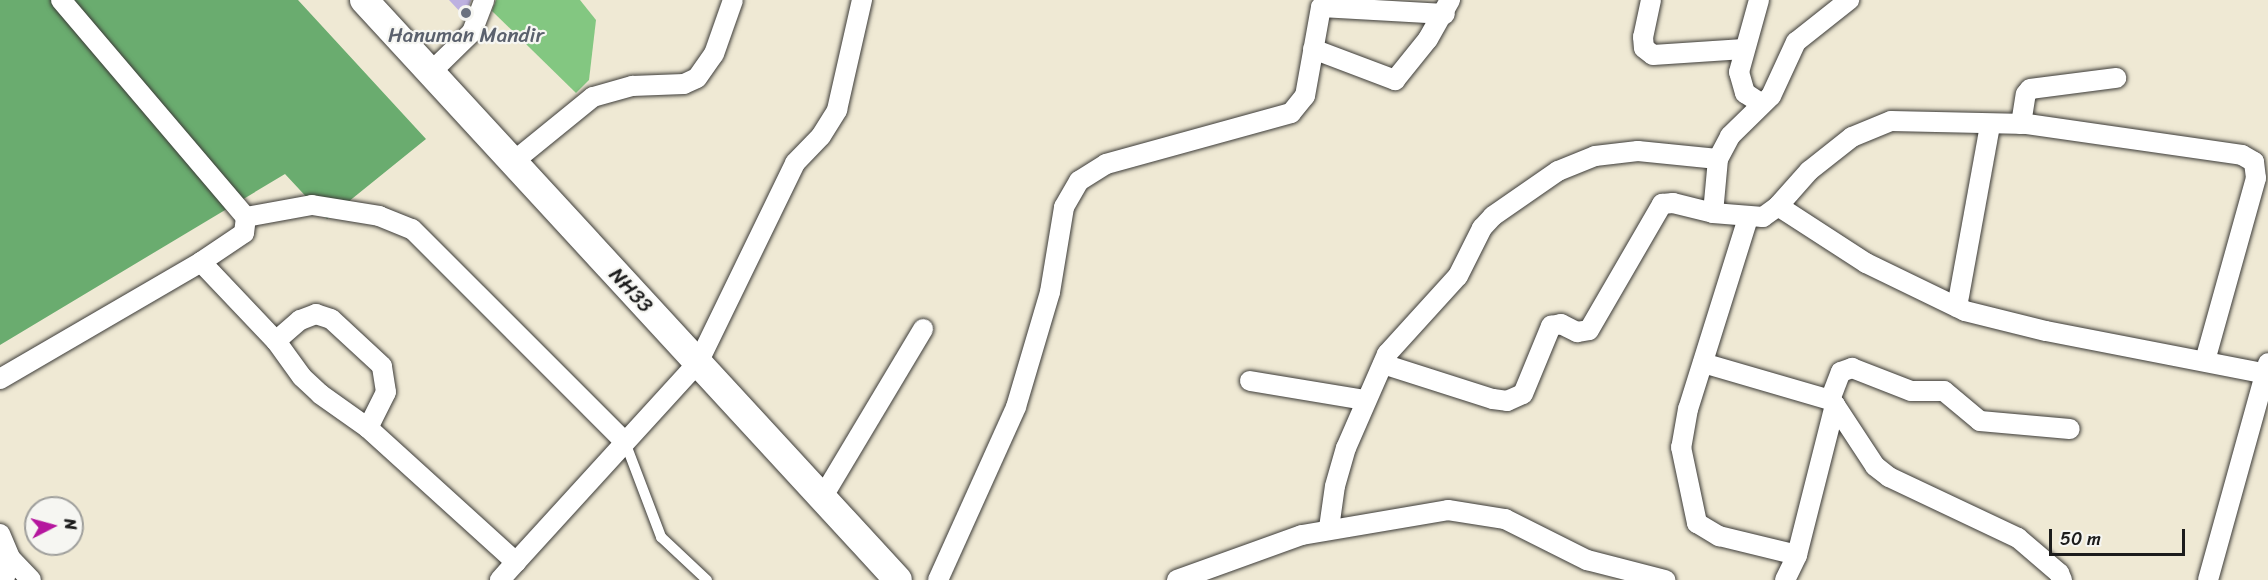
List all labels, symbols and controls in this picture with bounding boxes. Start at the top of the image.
marker: Hanuman Mandir [459,6,473,20]
place label: Hanuman Mandir [388,22,544,48]
street label: NH33 [604,262,658,318]
north arrow [24,496,84,556]
text: N [55,517,85,531]
scale bar [2052,517,2188,555]
text: 50 m [2060,523,2101,555]

